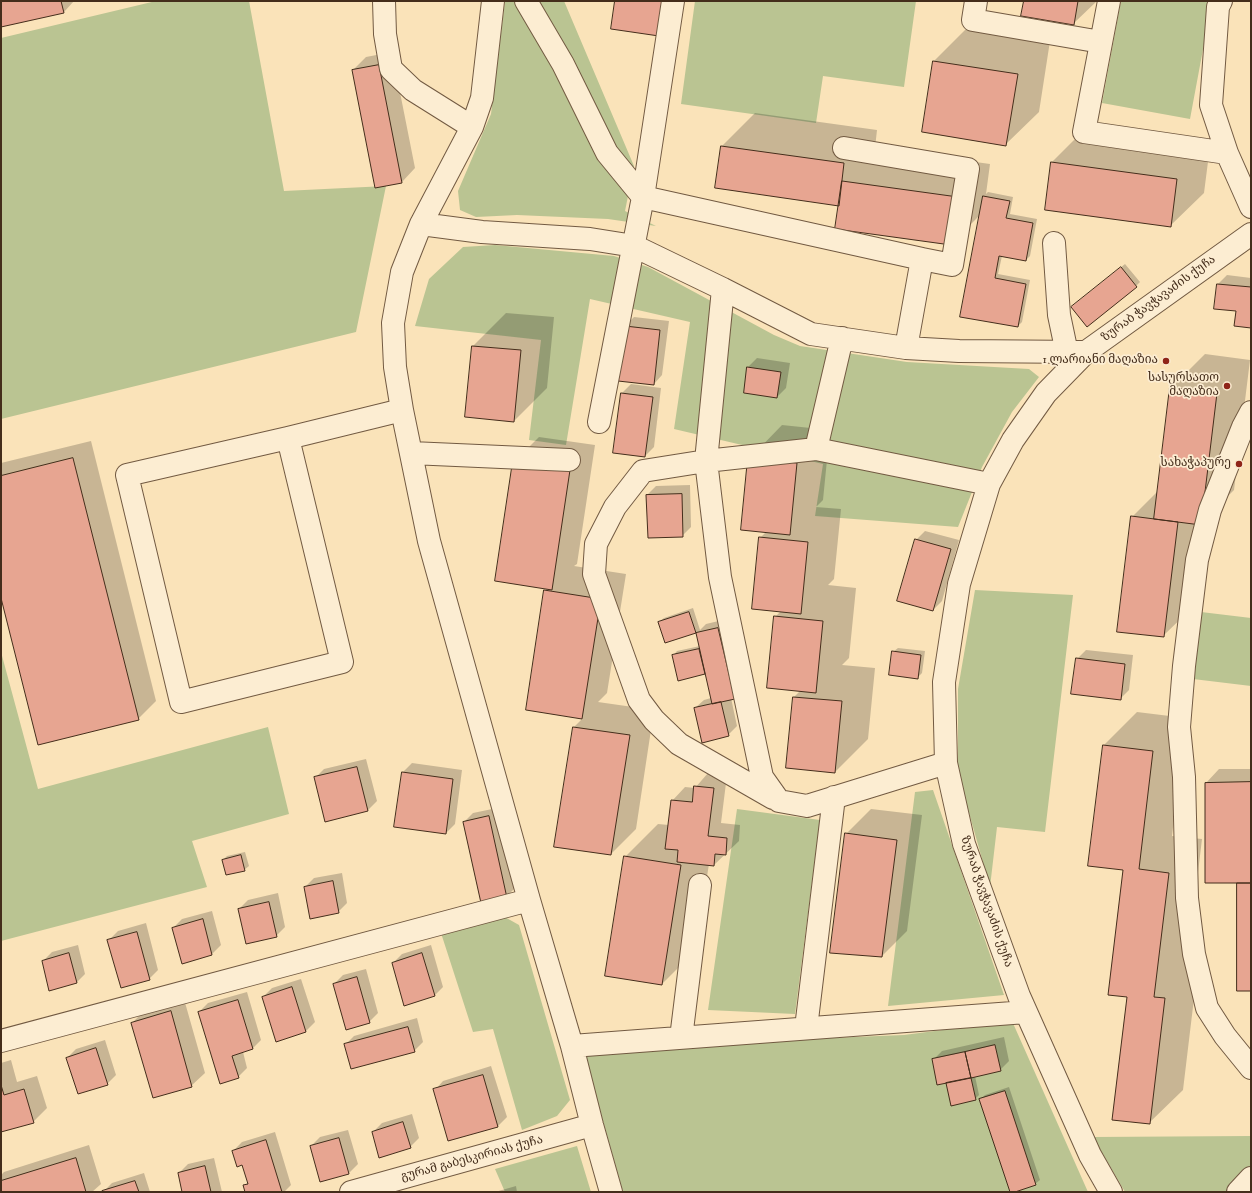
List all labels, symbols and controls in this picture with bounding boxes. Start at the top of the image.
street label: ზურაბ ჭავჭავაძის ქუჩა [1099,253,1219,345]
place label: 1 ლარიანი მაღაზია [1042,354,1158,368]
marker: 1 ლარიანი მაღაზია [1161,356,1171,366]
place label: სასურსათო მაღაზია [1148,372,1219,400]
marker: სასურსათო მაღაზია [1222,381,1232,391]
place label: სახაჭაპურე [1160,457,1231,471]
marker: სახაჭაპურე [1234,459,1244,469]
street label: ზურაბ ჭავჭავაძის ქუჩა [957,835,1015,969]
street label: გურამ გაბესკირიას ქუჩა [399,1133,545,1185]

